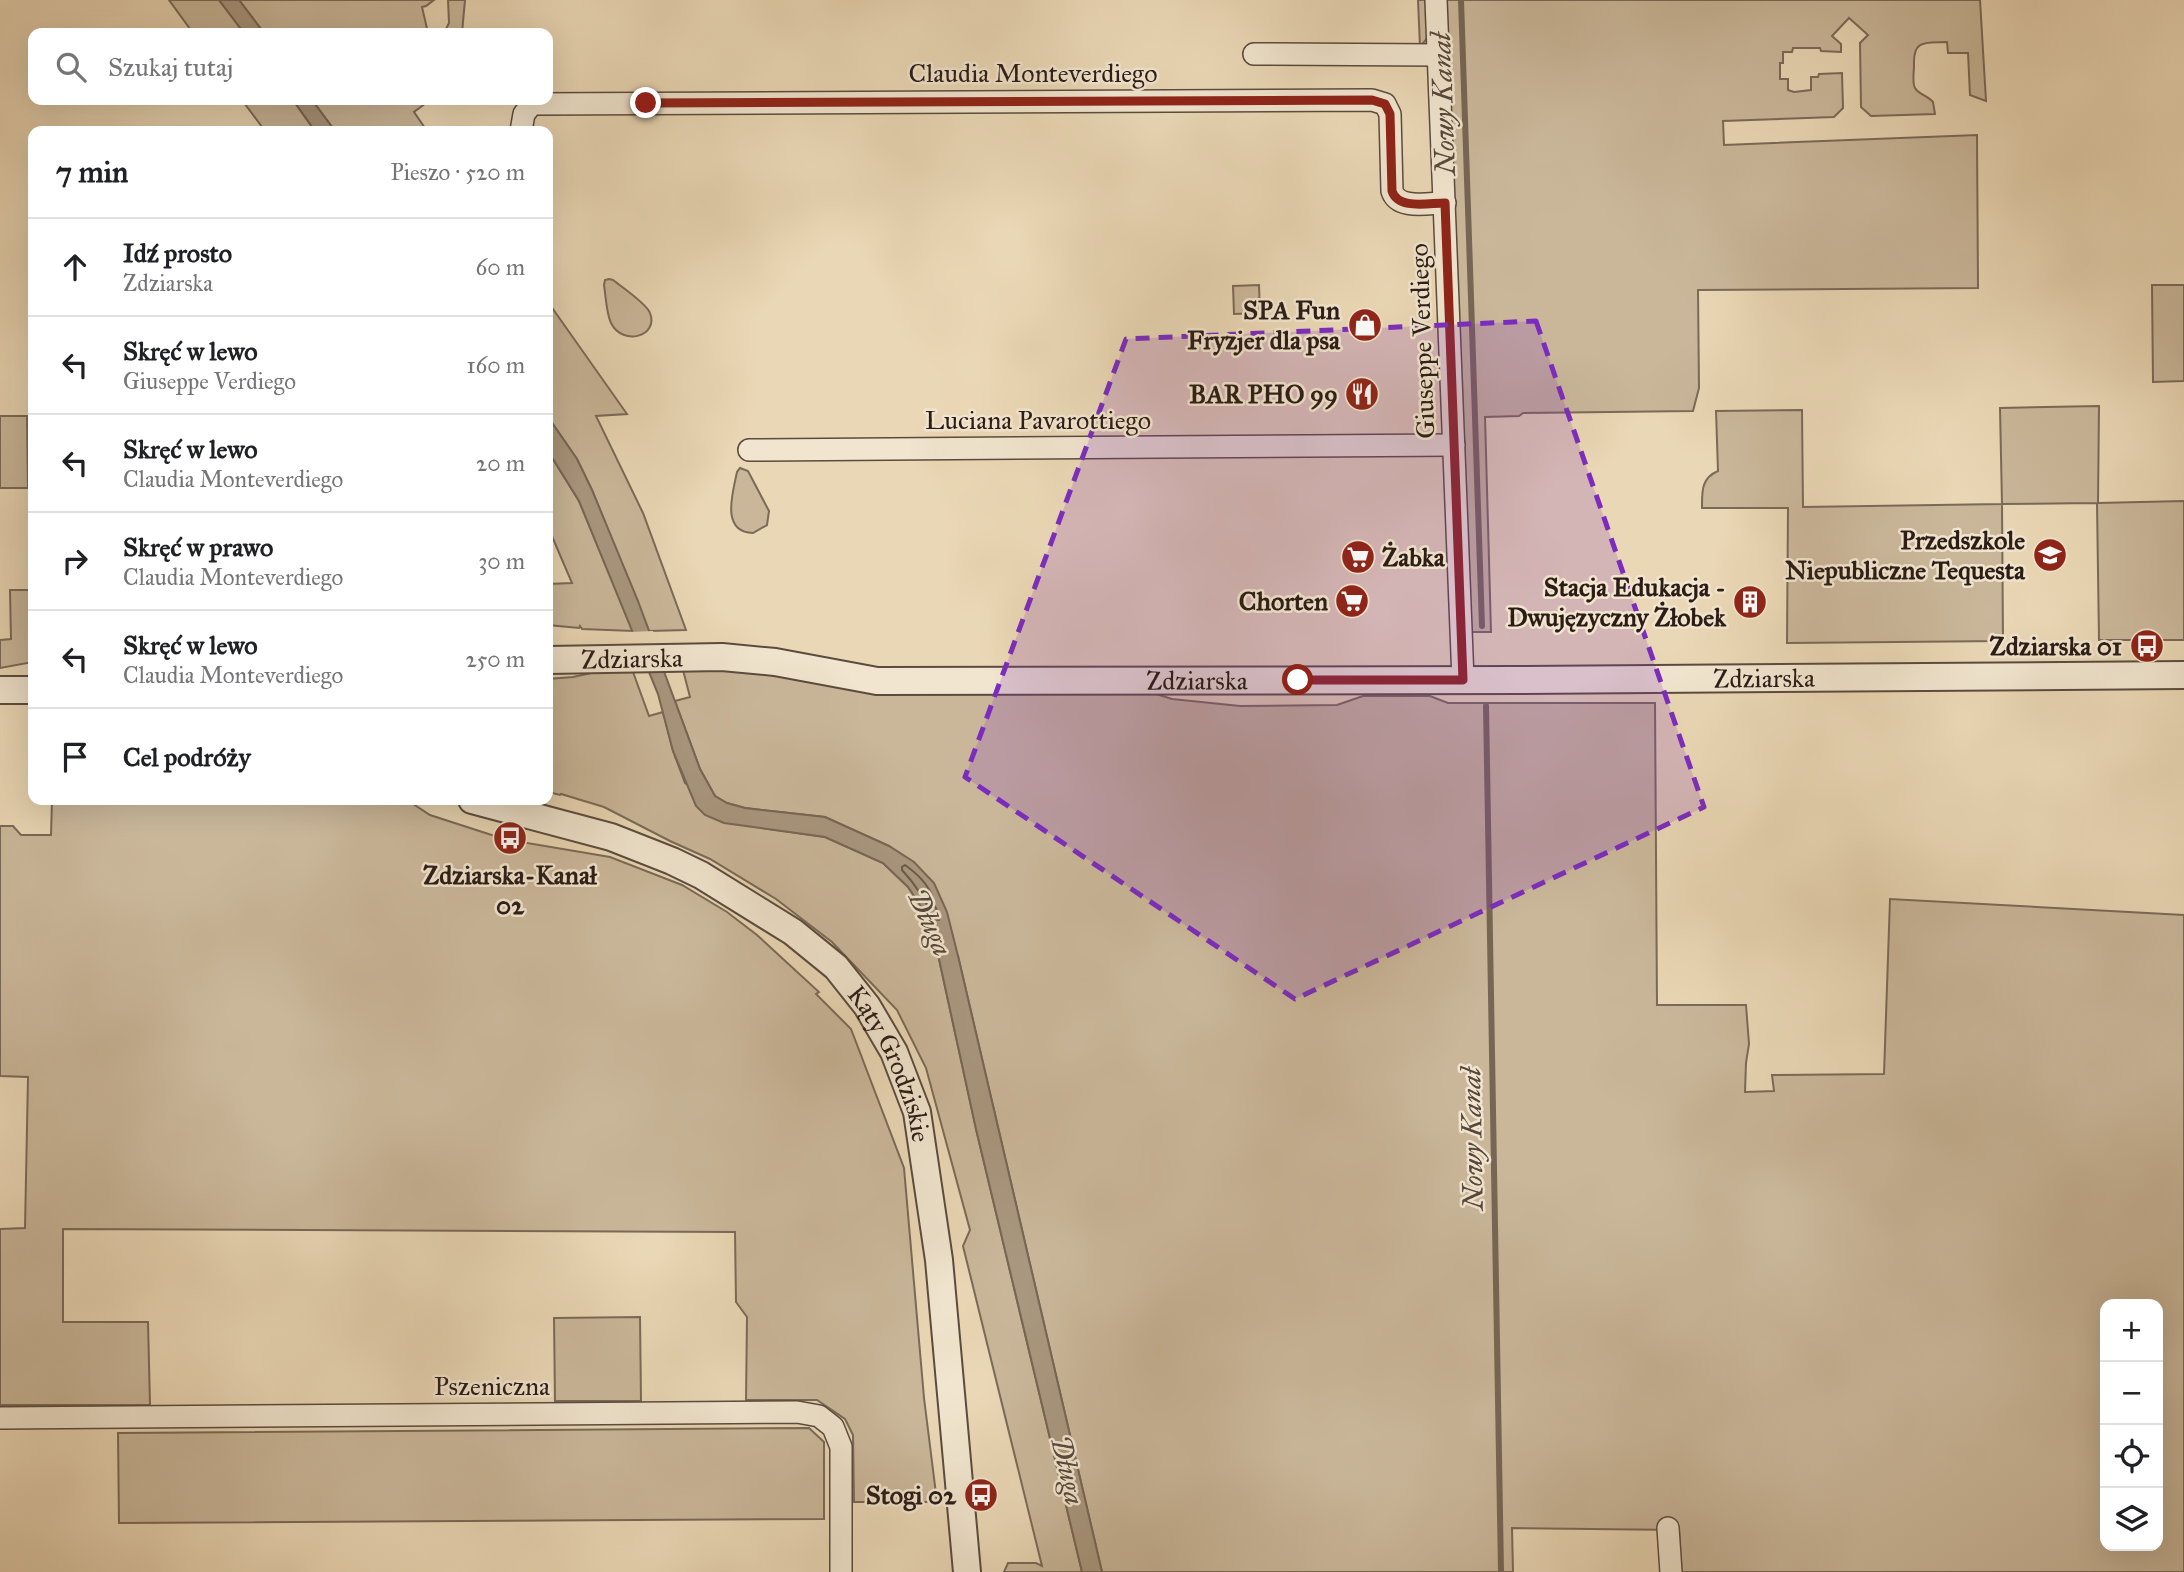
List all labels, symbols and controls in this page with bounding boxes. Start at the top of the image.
search box [28,28,553,105]
water label: Nowy Kanał [1423,30,1463,178]
icon: search [52,48,90,86]
text: Szukaj tutaj [108,51,233,83]
street label: Claudia Monteverdiego [909,57,1158,89]
route end [630,87,661,118]
text: 7 min [56,154,128,190]
text: Pieszo · 520 m [391,158,525,186]
text: Idź prosto [123,237,232,269]
street label: Giuseppe Verdiego [1403,243,1441,439]
icon: ahead [56,248,94,286]
text: 60 m [476,253,525,281]
text: Zdziarska [123,269,213,297]
place label: SPA Fun Fryzjer dla psa [1187,294,1341,356]
shop icon: SPA Fun Fryzjer dla psa [1346,306,1384,344]
text: Skręć w lewo [123,335,258,367]
icon: left [56,346,94,384]
text: 160 m [467,351,525,379]
text: Giuseppe Verdiego [123,367,296,395]
restaurant icon: BAR PHO 99 [1343,375,1381,413]
place label: BAR PHO 99 [1189,378,1338,410]
street label: Luciana Pavarottiego [925,404,1151,436]
text: Skręć w lewo [123,433,258,465]
icon: left [56,444,94,482]
text: 20 m [476,449,525,477]
text: Claudia Monteverdiego [123,465,343,493]
place label: Przedszkole Niepubliczne Tequesta [1785,524,2026,586]
text: Skręć w prawo [123,531,273,563]
school or university icon: Przedszkole Niepubliczne Tequesta [2031,536,2069,574]
supermarket icon: Żabka [1339,538,1377,576]
place label: Żabka [1382,541,1446,573]
icon: right [56,542,94,580]
text: 30 m [478,547,525,575]
text: Claudia Monteverdiego [123,563,343,591]
place label: Stacja Edukacja - Dwujęzyczny Żłobek [1507,571,1727,633]
supermarket icon: Chorten [1333,582,1371,620]
building icon: Stacja Edukacja - Dwujęzyczny Żłobek [1731,583,1769,621]
place label: Chorten [1239,585,1328,617]
bus stop icon: Zdziarska 01 [2128,627,2166,665]
text: Skręć w lewo [123,629,258,661]
place label: Zdziarska 01 [1990,630,2122,662]
icon: left [56,640,94,678]
street label: Zdziarska [581,642,683,675]
text: 250 m [465,645,525,673]
text: Claudia Monteverdiego [123,661,343,689]
street label: Zdziarska [1713,662,1815,695]
street label: Zdziarska [1146,664,1248,697]
route start [1282,664,1313,695]
icon: arrive [56,738,94,776]
text: Cel podróży [123,741,251,773]
bus stop icon: Zdziarska-Kanał 02 [491,819,529,857]
place label: Zdziarska-Kanał 02 [423,859,598,921]
water label: Długa [900,883,960,961]
street label: Kąty Grodziskie [841,979,937,1145]
water label: Nowy Kanał [1453,1065,1491,1213]
map controls [2100,1299,2163,1551]
button: + [2100,1299,2163,1362]
button: − [2100,1362,2163,1425]
street label: Pszeniczna [434,1370,550,1402]
button: locate [2100,1425,2163,1488]
water label: Długa [1043,1432,1093,1508]
bus stop icon: Stogi 02 [962,1476,1000,1514]
place label: Stogi 02 [866,1479,957,1512]
button: layers [2100,1488,2163,1551]

